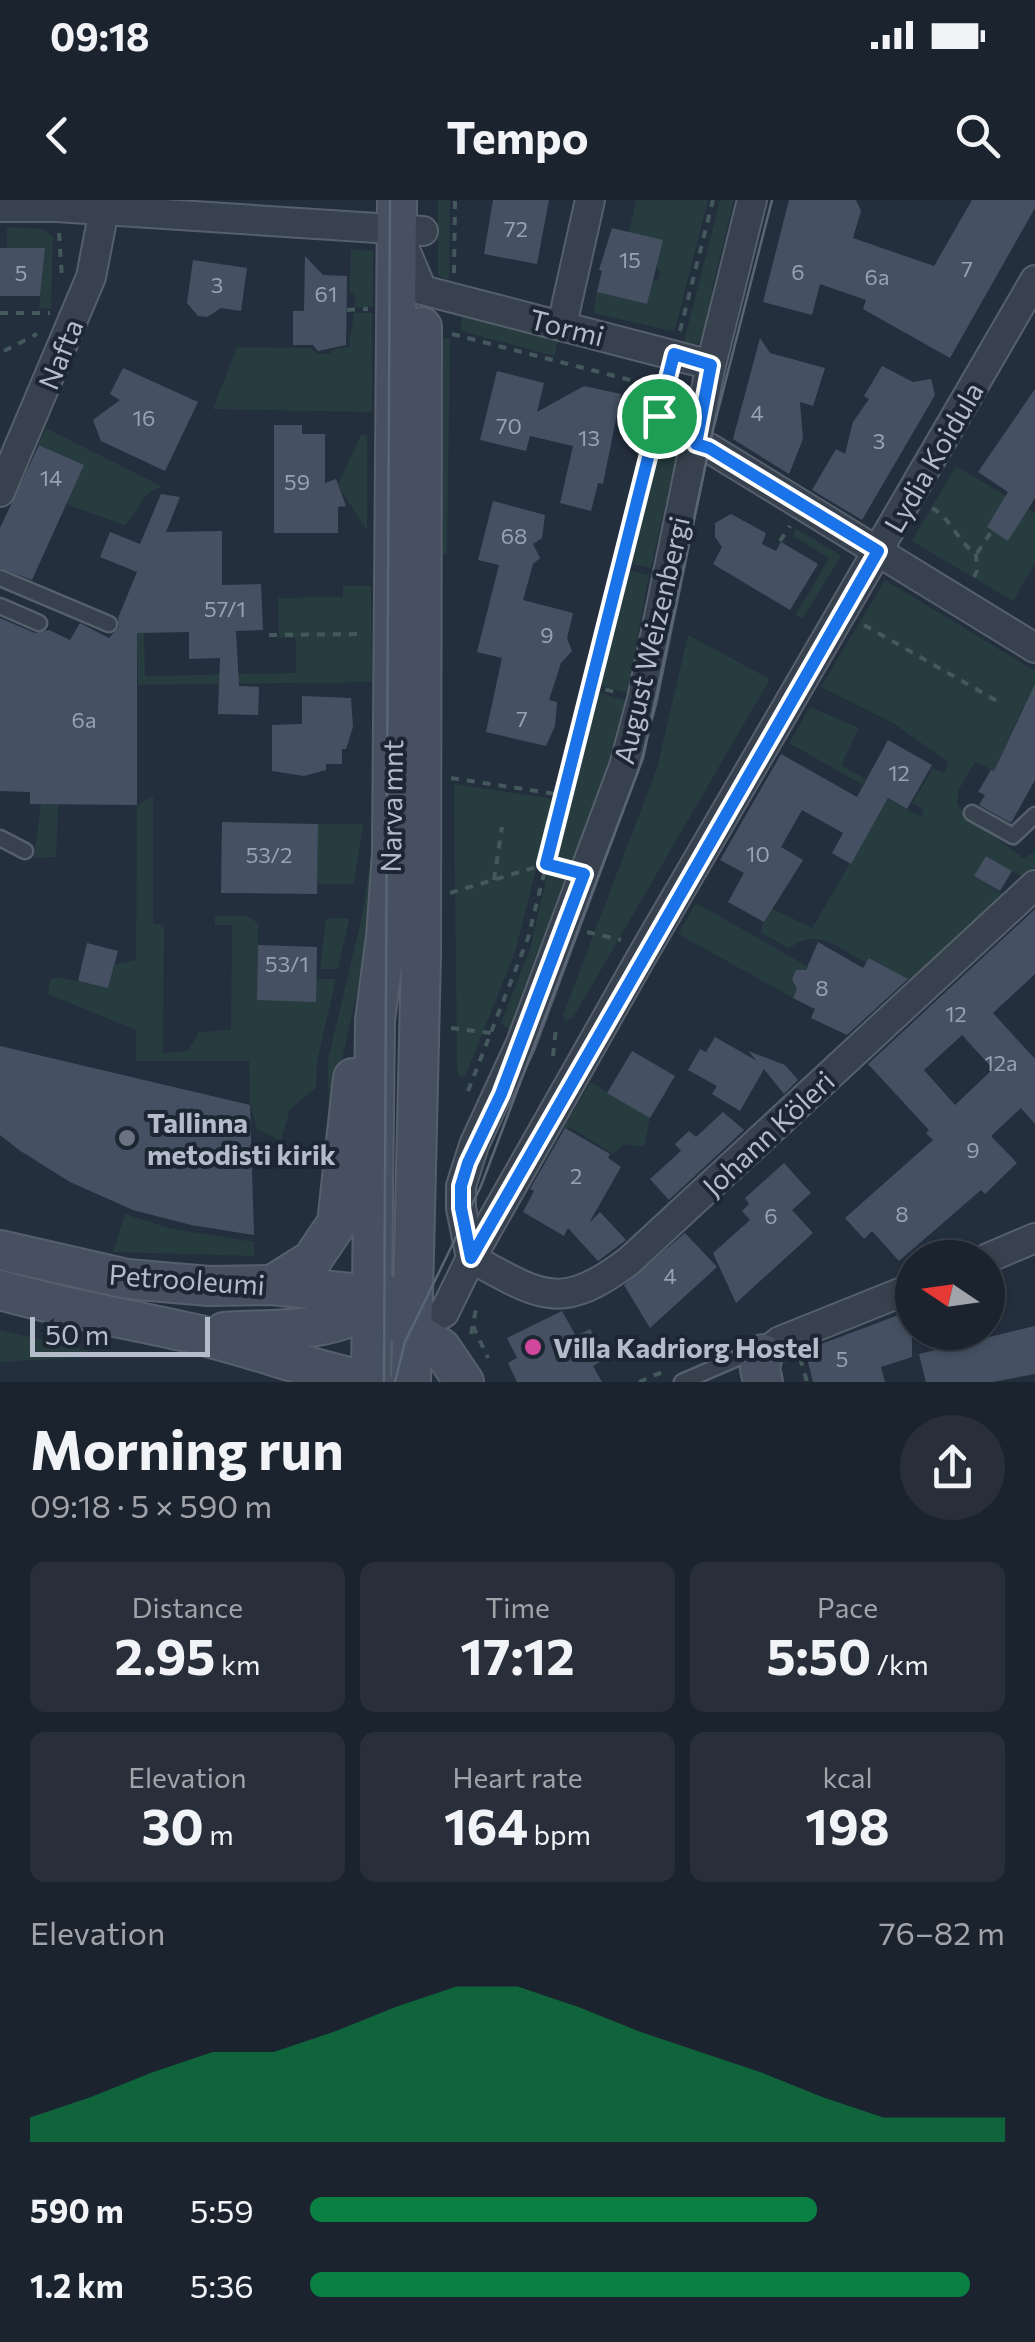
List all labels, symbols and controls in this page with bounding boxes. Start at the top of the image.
text: 09:18 [50,12,149,59]
icon: back [30,108,85,163]
text: Tempo [446,108,589,163]
icon: search [950,108,1005,163]
house number: 72 [504,215,528,242]
house number: 15 [619,246,641,273]
house number: 7 [961,255,973,282]
house number: 6 [791,258,805,285]
house number: 5 [15,259,27,286]
house number: 6a [865,263,889,290]
house number: 3 [211,271,223,298]
house number: 61 [315,280,337,307]
street label: Tormi [526,301,608,353]
street label: Nafta [31,314,89,394]
pin [617,374,702,459]
street label: Lydia Koidula [876,376,990,538]
icon: arrive [632,389,687,444]
house number: 4 [750,399,764,426]
house number: 16 [133,404,155,431]
house number: 70 [496,412,522,439]
house number: 13 [578,424,600,451]
house number: 3 [873,427,885,454]
house number: 14 [40,464,62,491]
house number: 59 [284,468,310,495]
street label: August Weizenbergi [606,513,696,767]
house number: 68 [501,522,527,549]
house number: 57/1 [204,595,246,622]
house number: 9 [540,621,554,648]
house number: 7 [516,705,528,732]
house number: 6a [72,706,96,733]
street label: Narva mnt [373,739,409,873]
house number: 12 [888,759,910,786]
house number: 10 [746,840,770,867]
house number: 53/2 [246,841,292,868]
house number: 53/1 [265,950,309,977]
house number: 8 [815,974,829,1001]
house number: 12 [945,1000,967,1027]
house number: 12a [984,1049,1018,1076]
street label: Johann Köleri [695,1063,841,1203]
place label: Tallinna metodisti kirik [147,1105,336,1171]
marker: Tallinna metodisti kirik [116,1127,138,1149]
house number: 9 [966,1136,980,1163]
house number: 2 [570,1162,582,1189]
house number: 8 [895,1200,909,1227]
house number: 6 [764,1202,778,1229]
north arrow [895,1240,1005,1350]
map controls [895,1240,1005,1350]
street label: Petrooleumi [108,1257,266,1301]
house number: 4 [663,1262,677,1289]
scale bar [30,1312,210,1356]
text: 50 m [45,1317,109,1351]
place label: Villa Kadriorg Hostel [553,1330,820,1364]
marker: Villa Kadriorg Hostel [522,1336,544,1358]
house number: 5 [836,1345,848,1372]
text: Morning run [30,1414,344,1481]
button: share [900,1415,1005,1520]
text: 09:18 · 5 × 590 m [30,1485,272,1525]
text: Distance [132,1590,243,1624]
text: Time [485,1590,550,1624]
text: Pace [817,1590,878,1624]
text: 2.95 [115,1624,216,1685]
text: 17:12 [460,1624,575,1685]
text: 5:50 [766,1624,871,1685]
text: km [216,1647,260,1681]
text: /km [871,1647,929,1681]
text: Elevation [128,1760,247,1794]
text: Heart rate [452,1760,583,1794]
text: kcal [822,1760,873,1794]
text: 30 [141,1794,204,1855]
text: 164 [444,1794,528,1855]
text: 198 [805,1794,890,1855]
text: m [204,1817,234,1851]
text: bpm [528,1817,591,1851]
text: Elevation [30,1912,165,1952]
text: 76–82 m [879,1912,1005,1952]
text: 590 m [30,2190,124,2230]
text: 5:59 [190,2190,254,2230]
text: 1.2 km [30,2265,124,2305]
text: 5:36 [190,2265,254,2305]

